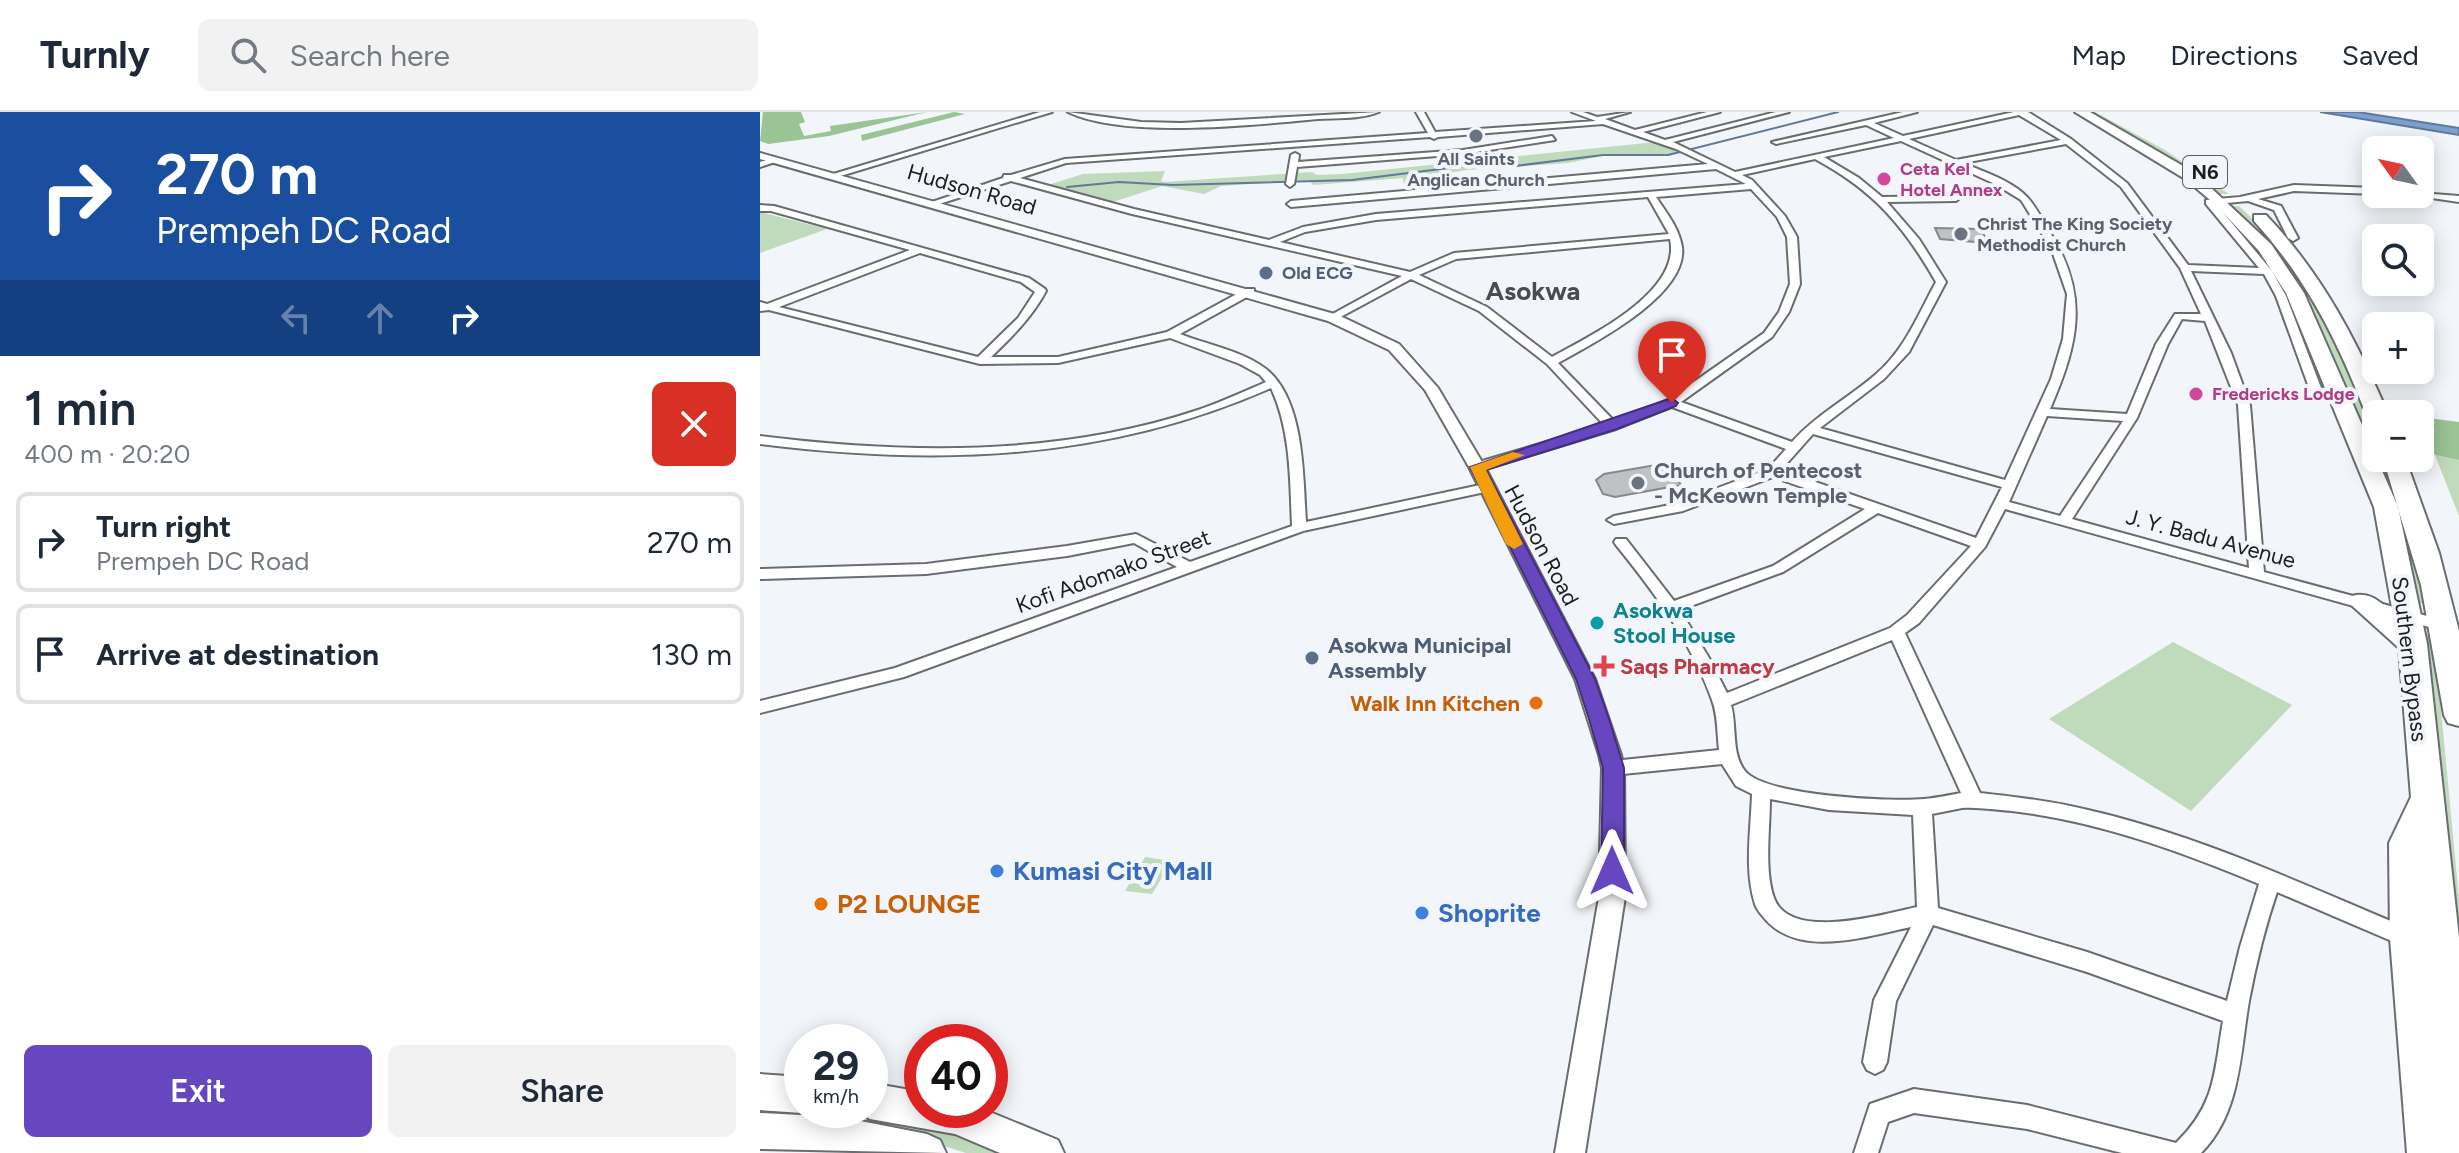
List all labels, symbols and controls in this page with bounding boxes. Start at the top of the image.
search box [198,19,758,91]
text: Turnly [40,32,150,78]
icon: search [226,33,270,77]
text: Search here [290,37,450,74]
text: Map [2072,38,2126,72]
text: Directions [2170,38,2298,72]
text: Saved [2342,38,2419,72]
marker: All Saints Anglican Church [1467,127,1485,145]
north arrow [2362,136,2434,208]
map controls [2362,136,2434,472]
text: 270 m [156,141,318,208]
icon: right [24,144,128,248]
place label: All Saints Anglican Church [1407,148,1545,191]
road number: N6 [2183,156,2227,188]
street label: Hudson Road [904,158,1040,221]
place label: Ceta Kel Hotel Annex [1900,158,2003,201]
marker: Ceta Kel Hotel Annex [1875,170,1893,188]
text: Prempeh DC Road [156,209,452,252]
place label: Christ The King Society Methodist Church [1977,213,2173,256]
button: search [2362,224,2434,296]
marker: Christ The King Society Methodist Church [1952,225,1970,243]
place label: Old ECG [1282,262,1353,284]
marker: Old ECG [1257,264,1275,282]
district label: Asokwa [1486,275,1580,307]
icon: left [274,296,318,340]
icon: ahead [358,296,402,340]
icon: right [442,296,486,340]
button: + [2362,312,2434,384]
pin [1638,321,1706,403]
icon: arrive [1650,333,1694,377]
text: 1 min [24,379,136,437]
button: close [652,382,736,466]
place label: Fredericks Lodge [2212,383,2355,405]
marker: Fredericks Lodge [2187,385,2205,403]
button: − [2362,400,2434,472]
text: 400 m · 20:20 [24,438,190,470]
place label: Church of Pentecost - McKeown Temple [1654,457,1862,509]
marker: Church of Pentecost - McKeown Temple [1629,474,1647,492]
street label: Hudson Road [1498,480,1585,610]
street label: J. Y. Badu Avenue [2123,503,2299,574]
text: Turn right [96,508,231,545]
icon: right [28,520,72,564]
text: 270 m [647,524,732,561]
street label: Kofi Adomako Street [1012,524,1214,619]
text: Prempeh DC Road [96,545,309,577]
street label: Southern Bypass [2386,575,2433,743]
place label: Asokwa Stool House [1613,597,1735,649]
marker: Asokwa Stool House [1588,614,1606,632]
icon: arrive [28,632,72,676]
place label: Asokwa Municipal Assembly [1328,632,1511,684]
text: Arrive at destination [96,636,379,673]
text: 130 m [651,636,732,673]
marker: Asokwa Municipal Assembly [1303,649,1321,667]
place label: Saqs Pharmacy [1620,653,1775,680]
marker: Saqs Pharmacy [1595,657,1613,675]
place label: Walk Inn Kitchen [1350,690,1520,717]
marker: Walk Inn Kitchen [1527,694,1545,712]
position arrow [1570,829,1654,913]
place label: Kumasi City Mall [1013,855,1213,887]
marker: Kumasi City Mall [988,862,1006,880]
place label: P2 LOUNGE [837,888,981,920]
marker: P2 LOUNGE [812,895,830,913]
place label: Shoprite [1438,897,1541,929]
marker: Shoprite [1413,904,1431,922]
speed limit sign: 40 [904,1024,1008,1128]
text: 29 [813,1042,859,1090]
button: Exit [24,1045,372,1137]
button: Share [388,1045,736,1137]
text: km/h [813,1084,859,1108]

